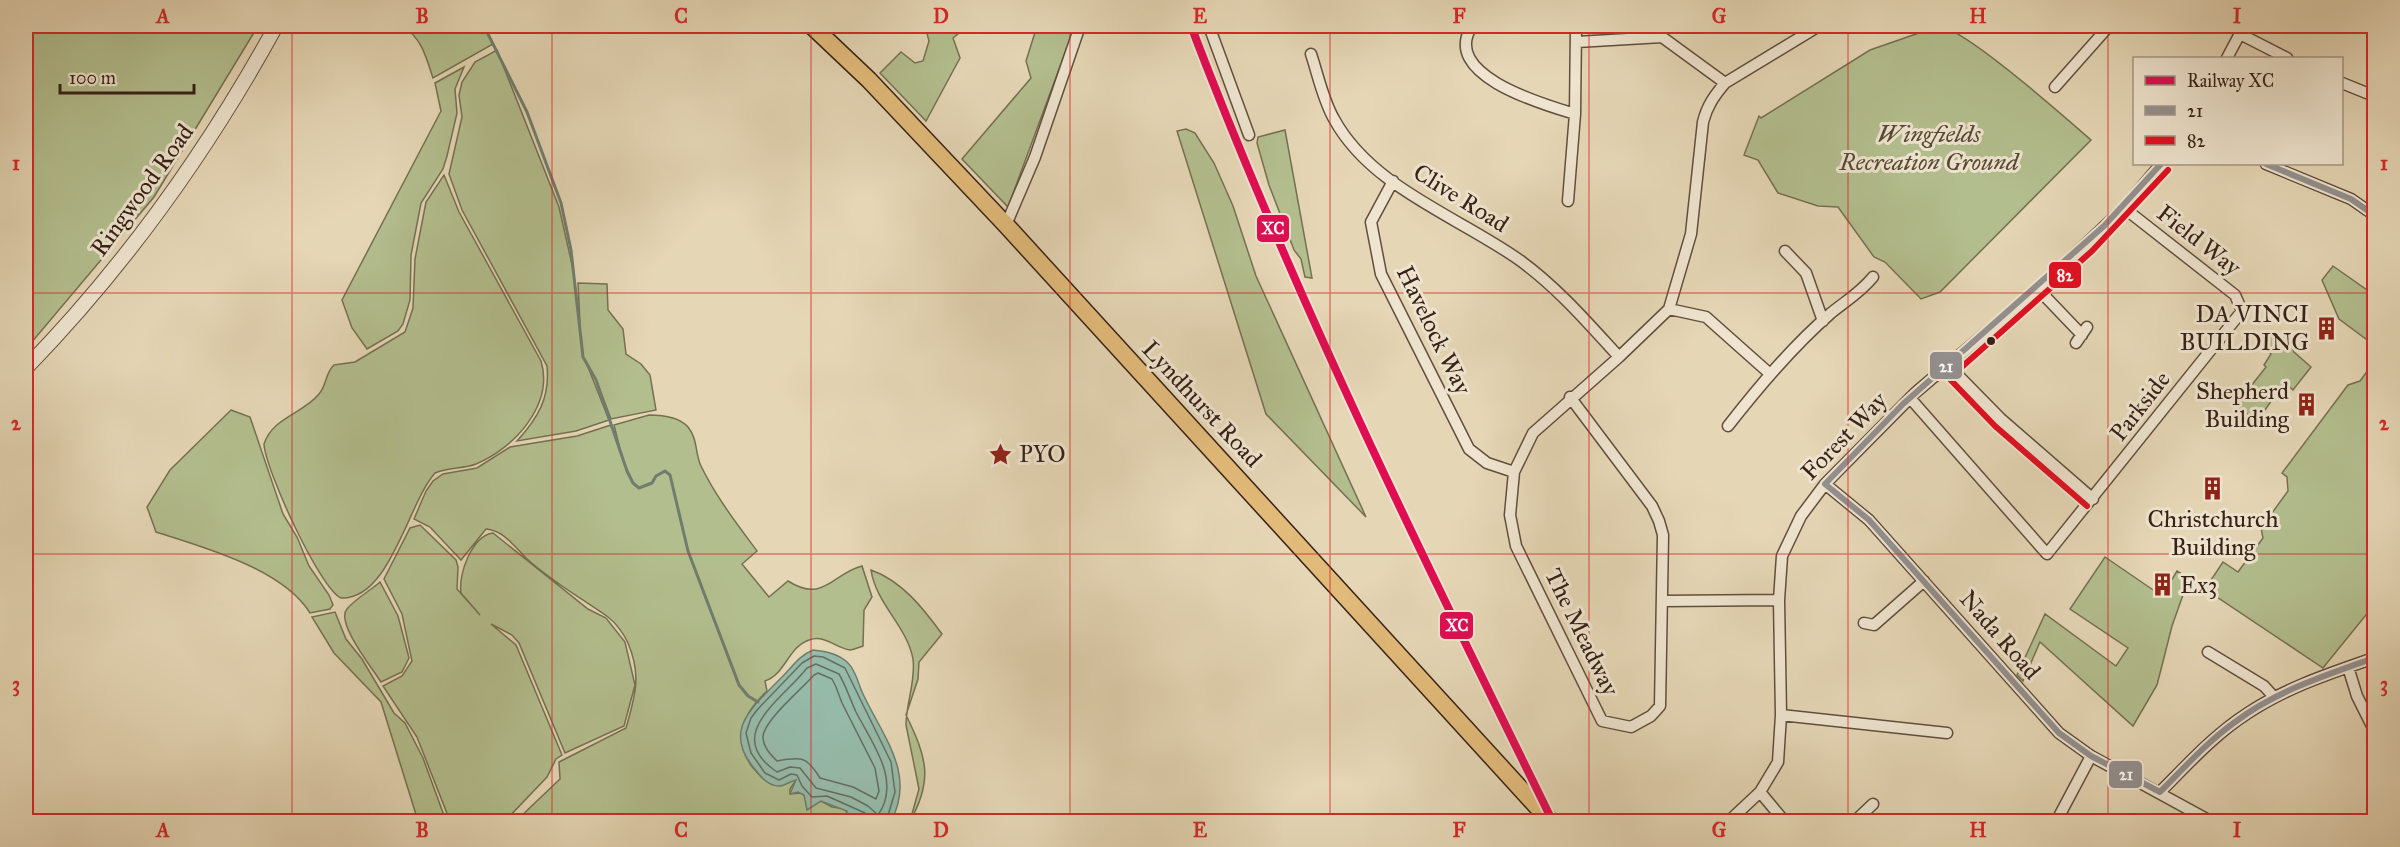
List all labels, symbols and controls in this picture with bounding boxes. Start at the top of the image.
text: A [154,4,170,28]
text: B [415,4,429,28]
text: C [674,4,688,28]
text: D [933,4,949,28]
text: E [1193,4,1208,28]
text: F [1452,4,1466,28]
text: G [1712,4,1727,28]
text: H [1969,4,1987,28]
text: I [2233,4,2242,28]
scale bar [60,57,194,95]
legend [2133,57,2343,165]
text: 100 m [69,67,116,89]
text: Railway XC [2187,70,2274,92]
text: 21 [2187,100,2203,122]
street label: Ringwood Road [84,118,200,262]
park label: Wingfields Recreation Ground [1838,119,2020,177]
text: 82 [2187,130,2206,152]
text: 1 [12,151,20,175]
text: 1 [2380,151,2388,175]
street label: Clive Road [1408,157,1514,239]
street label: Field Way [2151,198,2248,283]
line badge: XC [1256,214,1290,243]
text: XC [1261,219,1285,238]
street label: Havelock Way [1390,261,1478,400]
line badge: 82 [2048,261,2082,289]
text: 82 [2057,266,2074,285]
place label: DA VINCI BUILDING [2180,299,2309,357]
building icon: DA VINCI BUILDING [2314,315,2340,341]
street label: Lyndhurst Road [1136,334,1268,474]
unlabelled marker [1985,335,1997,347]
line badge: 21 [1929,351,1963,380]
text: 21 [1939,357,1954,376]
street label: Parkside [2103,365,2177,447]
place label: Shepherd Building [2196,376,2290,434]
street label: Forest Way [1795,385,1894,486]
building icon: Shepherd Building [2294,392,2320,418]
text: 2 [11,411,22,435]
text: 2 [2379,411,2390,435]
place label: PYO [1019,439,1066,469]
place icon: PYO [988,441,1014,467]
building icon: Christchurch Building [2200,476,2226,502]
place label: Christchurch Building [2147,504,2279,562]
street label: The Meadway [1538,563,1626,701]
place label: Ex3 [2180,570,2217,600]
building icon: Ex3 [2149,572,2175,598]
street label: Nada Road [1953,584,2047,686]
line badge: XC [1439,611,1474,640]
text: XC [1445,616,1469,635]
text: 3 [12,672,20,697]
text: 3 [2380,672,2388,697]
line badge: 21 [2108,760,2143,789]
text: 21 [2119,765,2134,784]
text: A [154,818,170,842]
text: B [415,818,429,842]
text: C [674,818,688,842]
text: D [933,818,949,842]
text: E [1193,818,1208,842]
text: F [1452,818,1466,842]
text: G [1712,818,1727,842]
text: H [1969,818,1987,842]
text: I [2233,818,2242,842]

